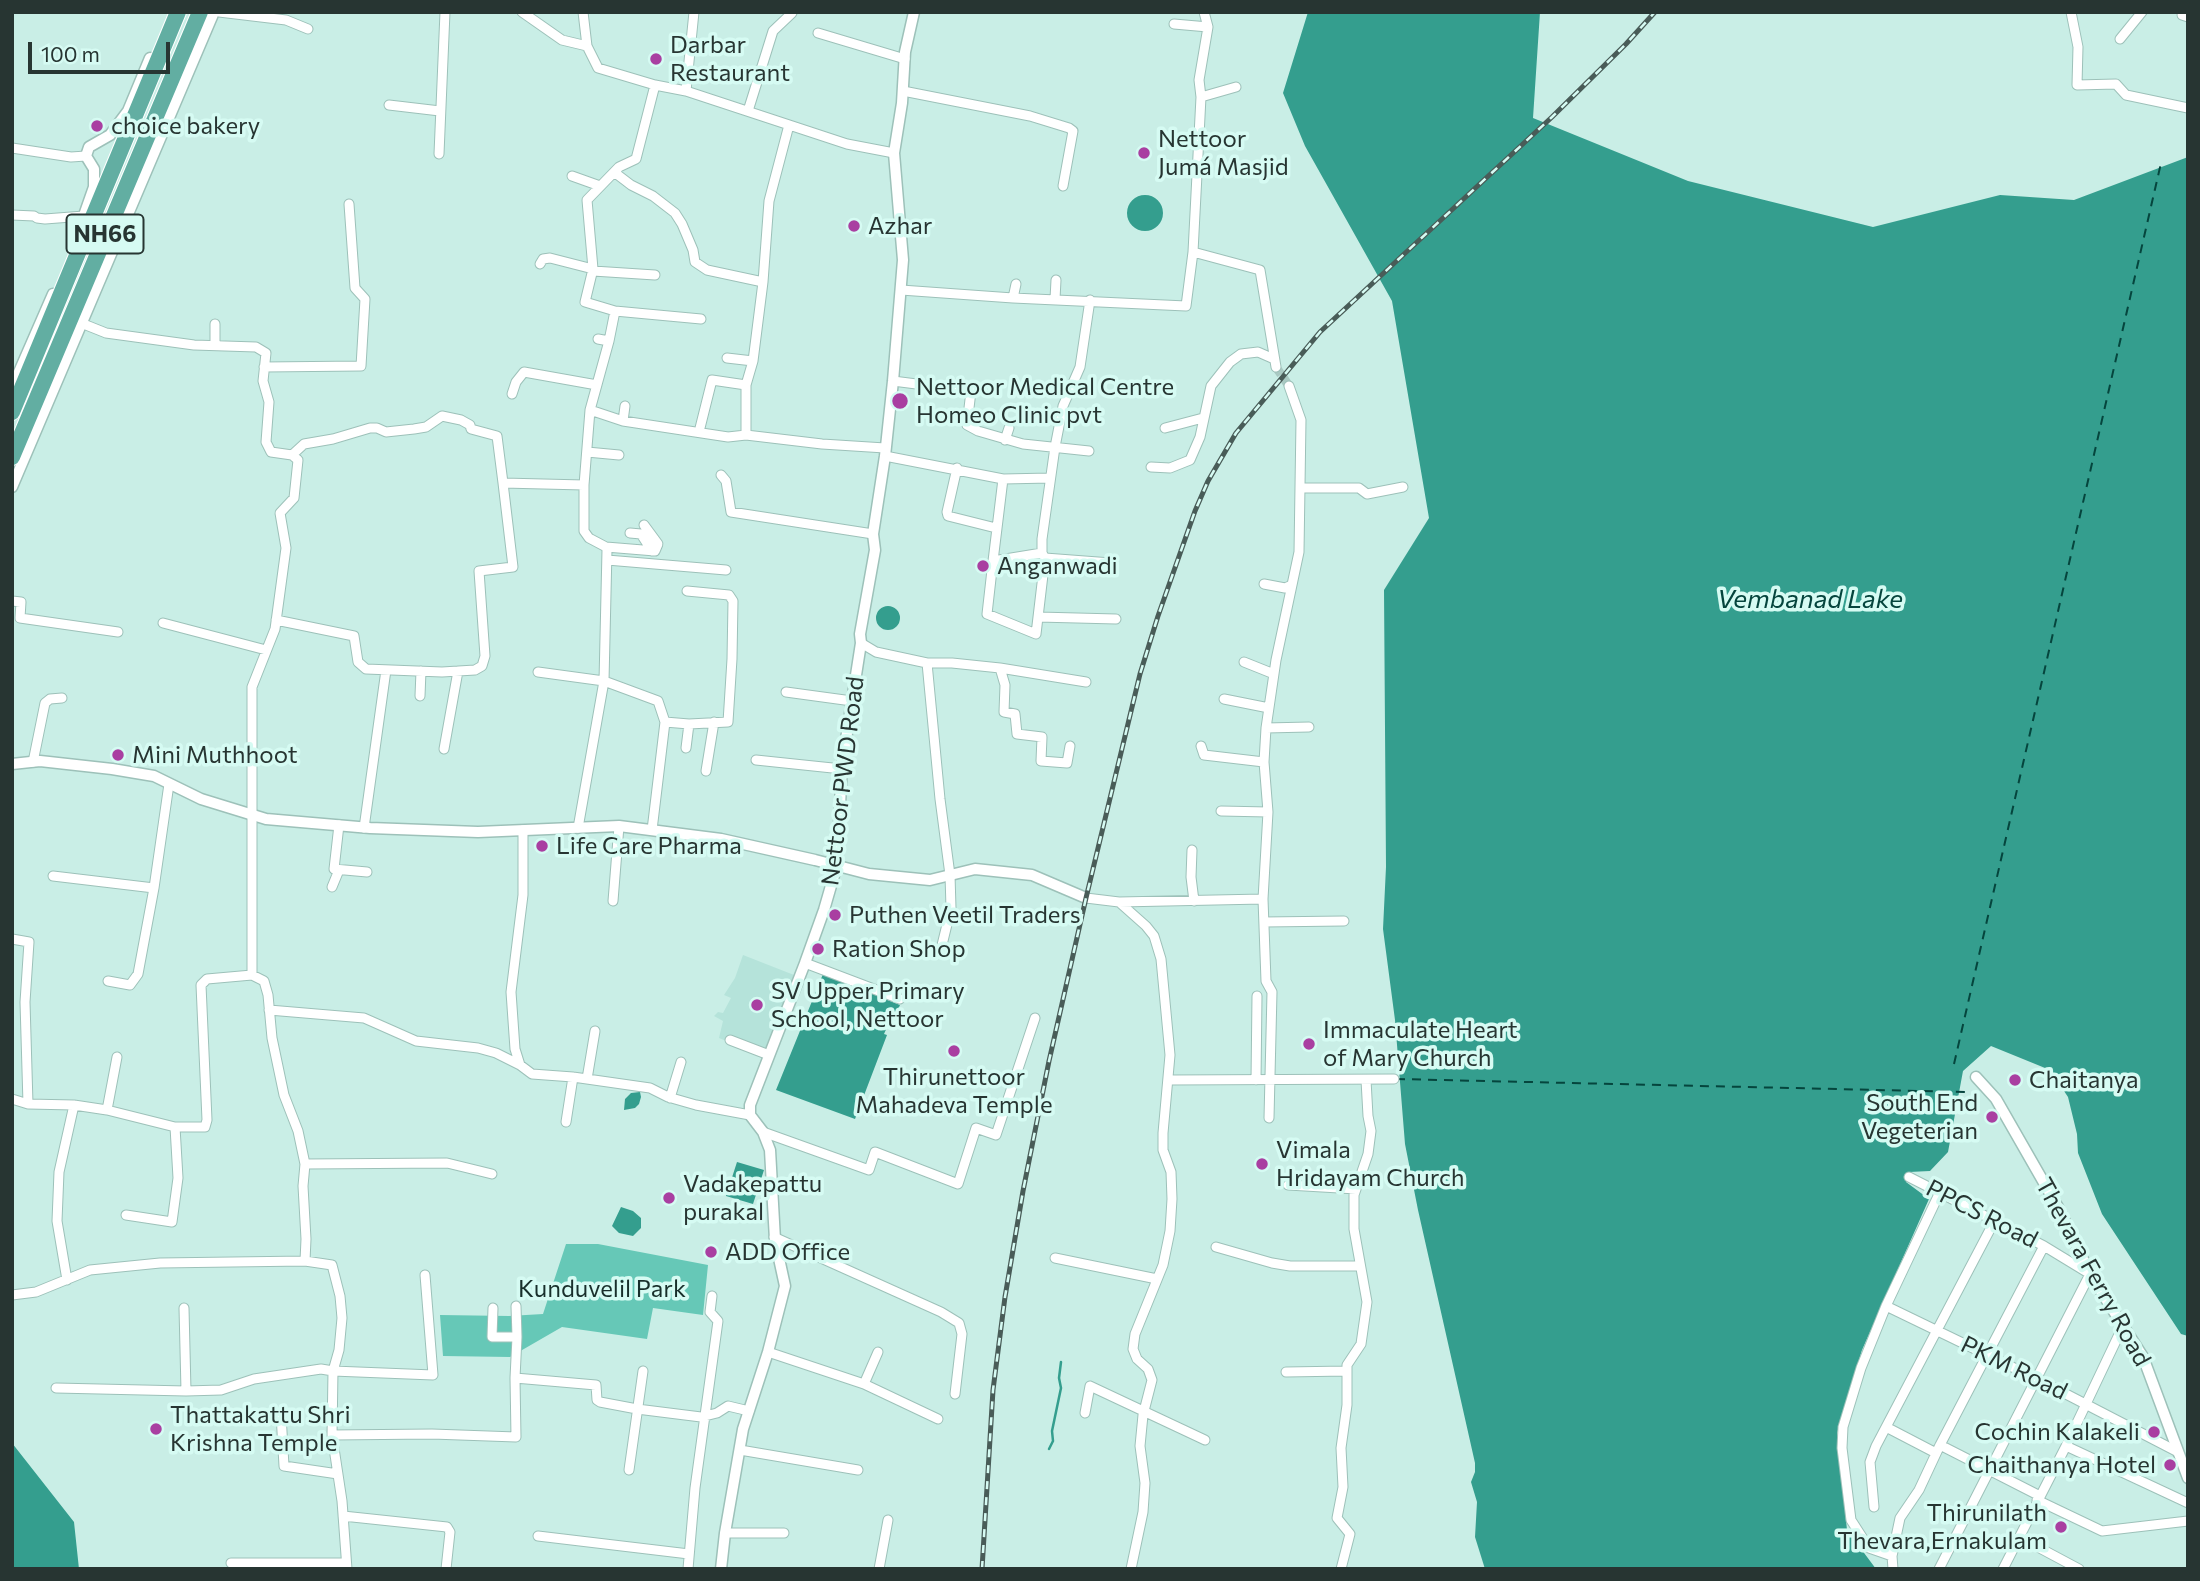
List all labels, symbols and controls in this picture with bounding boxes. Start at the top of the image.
scale bar [32,28,173,72]
place label: Darbar Restaurant [670,31,790,87]
text: 100 m [41,41,100,66]
marker: Darbar Restaurant [648,51,664,67]
place label: choice bakery [111,112,260,140]
marker: choice bakery [89,118,105,134]
place label: Nettoor Jumá Masjid [1158,125,1289,181]
marker: Nettoor Jumá Masjid [1136,145,1152,161]
place label: Azhar [868,212,932,240]
road number: NH66 [66,215,144,254]
marker: Azhar [846,218,862,234]
place label: Nettoor Medical Centre Homeo Clinic pvt [916,373,1174,429]
marker: Nettoor Medical Centre Homeo Clinic pvt [890,391,910,411]
place label: Anganwadi [997,552,1118,580]
marker: Anganwadi [975,558,991,574]
water label: Vembanad Lake [1717,583,1903,615]
street label: Nettoor PWD Road [816,675,870,887]
place label: Mini Muthhoot [132,741,298,769]
marker: Mini Muthhoot [110,747,126,763]
place label: Life Care Pharma [556,832,742,860]
marker: Life Care Pharma [534,838,550,854]
place label: Puthen Veetil Traders [849,901,1081,929]
marker: Puthen Veetil Traders [827,907,843,923]
place label: Ration Shop [832,935,966,963]
marker: Ration Shop [810,941,826,957]
place label: SV Upper Primary School, Nettoor [771,977,965,1033]
marker: SV Upper Primary School, Nettoor [749,997,765,1013]
place label: Immaculate Heart of Mary Church [1323,1016,1518,1072]
marker: Immaculate Heart of Mary Church [1301,1036,1317,1052]
marker: Thirunettoor Mahadeva Temple [946,1043,962,1059]
place label: Thirunettoor Mahadeva Temple [855,1063,1053,1119]
place label: Chaitanya [2029,1066,2139,1094]
marker: Chaitanya [2007,1072,2023,1088]
place label: South End Vegeterian [1861,1089,1978,1145]
marker: South End Vegeterian [1984,1109,2000,1125]
place label: Vimala Hridayam Church [1276,1136,1465,1192]
marker: Vimala Hridayam Church [1254,1156,1270,1172]
place label: Vadakepattu purakal [683,1170,822,1226]
street label: Thevara Ferry Road [2029,1173,2157,1371]
street label: PPCS Road [1921,1174,2043,1254]
marker: Vadakepattu purakal [661,1190,677,1206]
place label: ADD Office [725,1238,850,1266]
marker: ADD Office [703,1244,719,1260]
park label: Kunduvelil Park [518,1275,686,1303]
street label: PKM Road [1956,1330,2072,1406]
place label: Thattakattu Shri Krishna Temple [170,1401,351,1457]
place label: Cochin Kalakeli [1974,1418,2140,1446]
marker: Thattakattu Shri Krishna Temple [148,1421,164,1437]
marker: Cochin Kalakeli [2146,1424,2162,1440]
place label: Chaithanya Hotel [1968,1451,2156,1479]
marker: Chaithanya Hotel [2162,1457,2178,1473]
place label: Thirunilath Thevara,Ernakulam [1837,1499,2047,1555]
marker: Thirunilath Thevara,Ernakulam [2053,1519,2069,1535]

